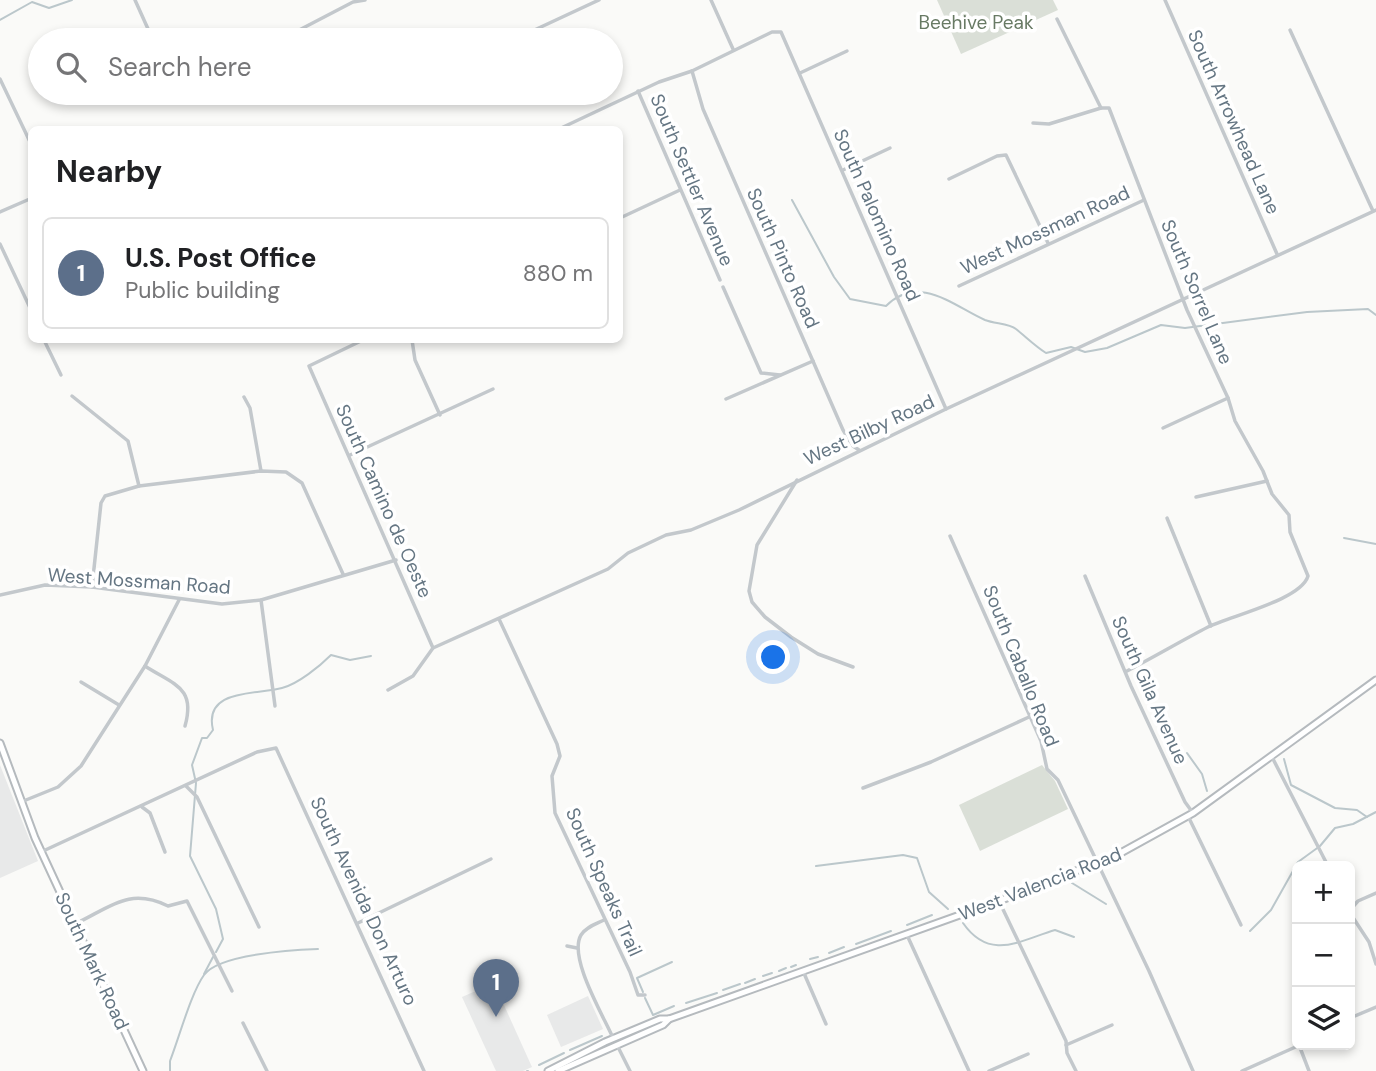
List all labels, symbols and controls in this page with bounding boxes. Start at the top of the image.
park label: Beehive Peak [918,10,1034,35]
street label: South Arrowhead Lane [1182,26,1286,218]
search box [28,28,623,105]
icon: search [52,48,90,86]
text: Search here [108,50,251,84]
street label: South Settler Avenue [644,90,740,270]
street label: South Palomino Road [828,125,926,305]
text: Nearby [56,152,162,191]
street label: West Mossman Road [957,180,1133,280]
street label: South Pinto Road [741,184,825,332]
street label: South Sorrel Lane [1155,216,1239,368]
text: U.S. Post Office [125,241,317,275]
text: 1 [77,258,85,288]
text: 880 m [523,258,593,288]
text: Public building [125,275,280,305]
street label: West Bilby Road [800,389,938,471]
street label: South Camino de Oeste [330,400,438,602]
street label: West Mossman Road [47,562,231,600]
street label: South Caballo Road [977,582,1065,750]
street label: South Gila Avenue [1106,612,1194,768]
your location [756,640,790,674]
street label: South Avenida Don Arturo [305,793,423,1009]
street label: South Speaks Trail [560,804,648,960]
street label: West Valencia Road [955,841,1125,927]
map controls [1292,861,1355,1050]
button: + [1292,861,1355,924]
street label: South Mark Road [49,888,135,1034]
button: − [1292,924,1355,987]
pin: 1 [473,959,519,1017]
button: layers [1292,987,1355,1050]

